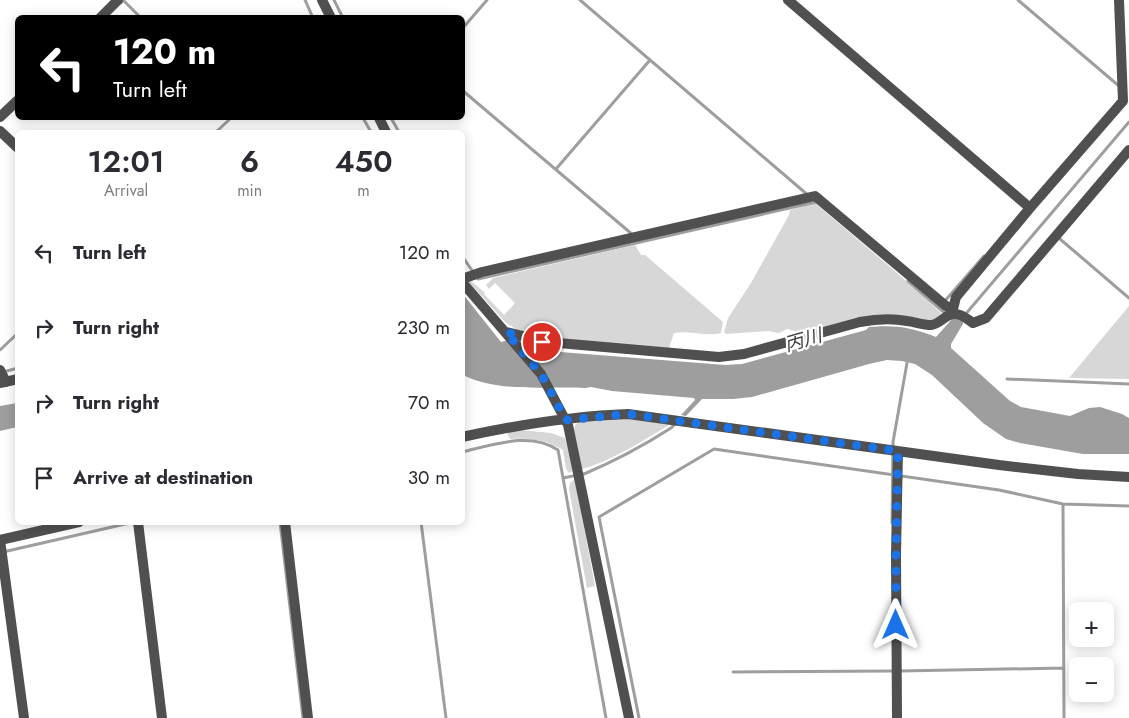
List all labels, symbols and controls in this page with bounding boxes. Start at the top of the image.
text: 120 m [113,27,216,77]
icon: left [30,35,95,100]
text: Turn left [113,73,187,105]
text: 12:01 [88,140,165,183]
text: 6 [240,140,259,183]
text: 450 [335,140,392,183]
text: Arrival [104,179,148,202]
text: min [237,179,262,202]
text: m [357,179,370,202]
icon: left [30,239,58,267]
text: Turn left [73,239,146,266]
text: 120 m [399,239,450,266]
icon: right [30,314,58,342]
text: Turn right [73,314,159,341]
text: 230 m [397,314,450,341]
pin [521,321,563,363]
water label: 丙川 [781,321,827,358]
icon: arrive [528,328,556,356]
icon: right [30,389,58,417]
text: Turn right [73,389,159,416]
text: 70 m [408,389,450,416]
icon: arrive [30,464,58,492]
text: Arrive at destination [73,464,253,491]
text: 30 m [408,464,450,491]
position arrow [869,598,921,650]
map controls [1069,602,1114,702]
button: + [1069,602,1114,647]
button: − [1069,657,1114,702]

